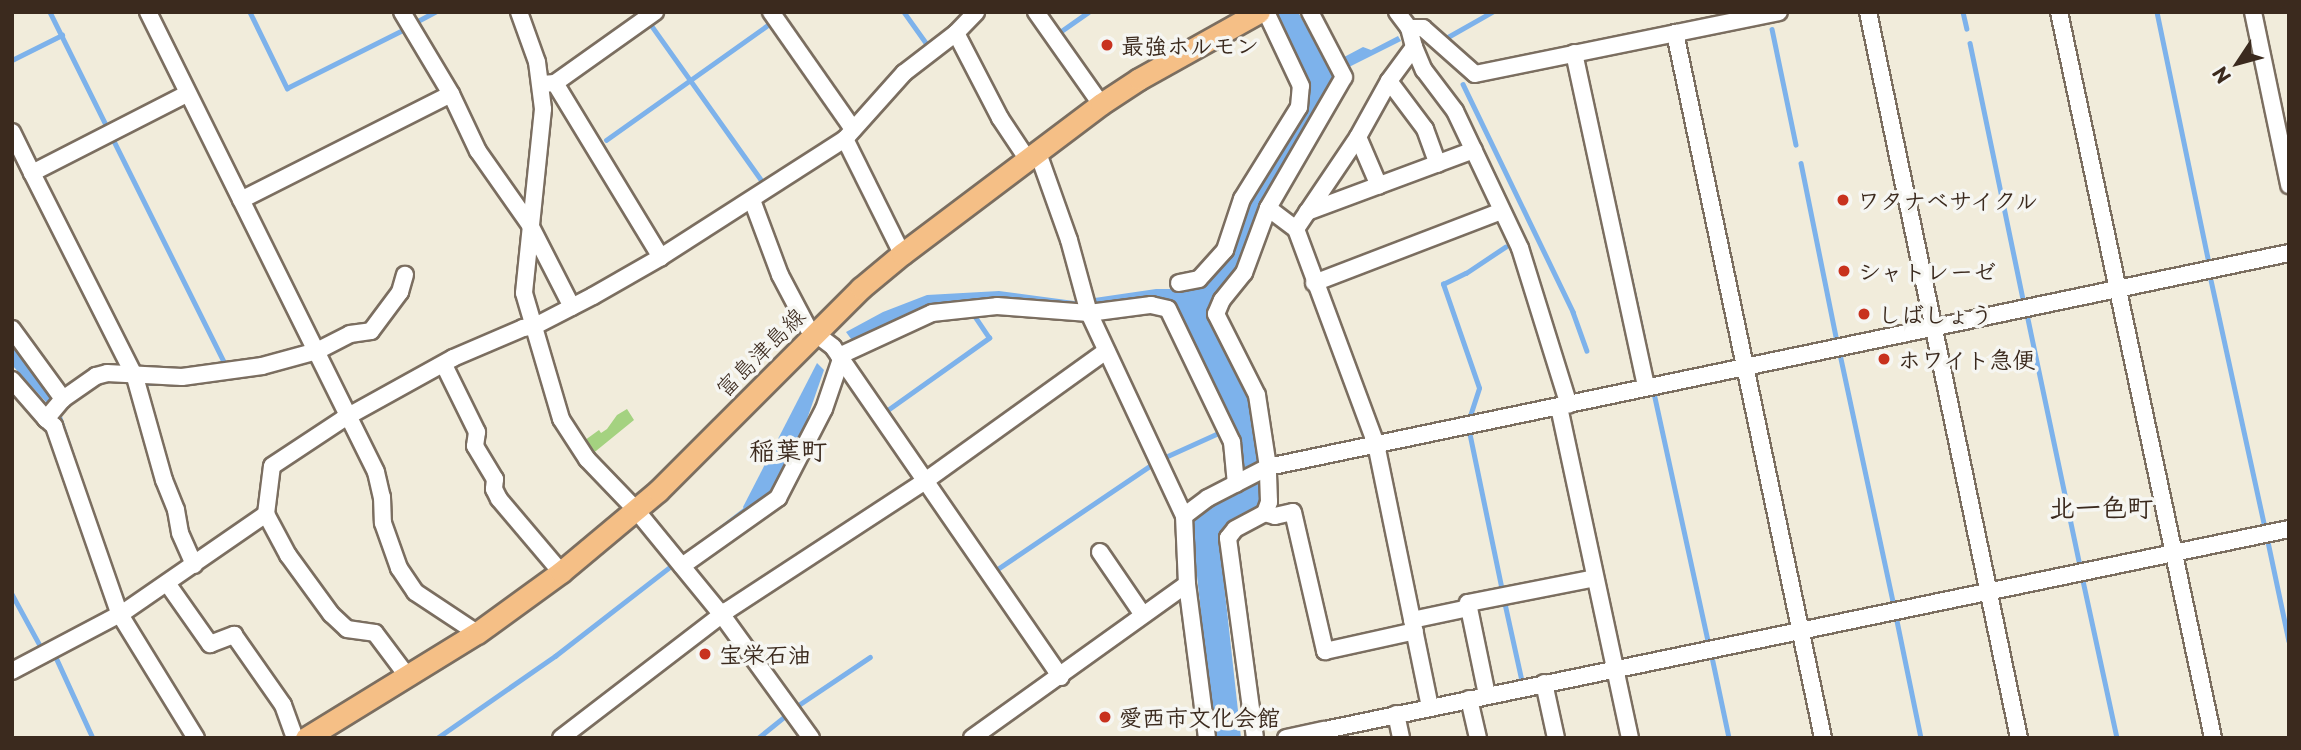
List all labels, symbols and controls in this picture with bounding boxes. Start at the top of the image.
north arrow [2203,28,2273,98]
place label: 最強ホルモン [1121,31,1259,59]
marker: 最強ホルモン [1099,37,1115,53]
text: N [2205,61,2237,90]
place label: ワタナベサイクル [1857,186,2041,214]
marker: ワタナベサイクル [1835,192,1851,208]
place label: シャトレーゼ [1858,257,1997,285]
marker: シャトレーゼ [1836,263,1852,279]
place label: しばしょう [1878,300,1993,328]
street label: 富島津島線 [710,302,810,402]
marker: しばしょう [1856,306,1872,322]
place label: ホワイト急便 [1898,345,2036,373]
marker: ホワイト急便 [1876,351,1892,367]
district label: 稲葉町 [749,434,827,466]
district label: 北一色町 [2049,491,2153,523]
place label: 宝栄石油 [719,640,811,668]
marker: 宝栄石油 [697,646,713,662]
place label: 愛西市文化会館 [1119,703,1280,731]
marker: 愛西市文化会館 [1097,709,1113,725]

